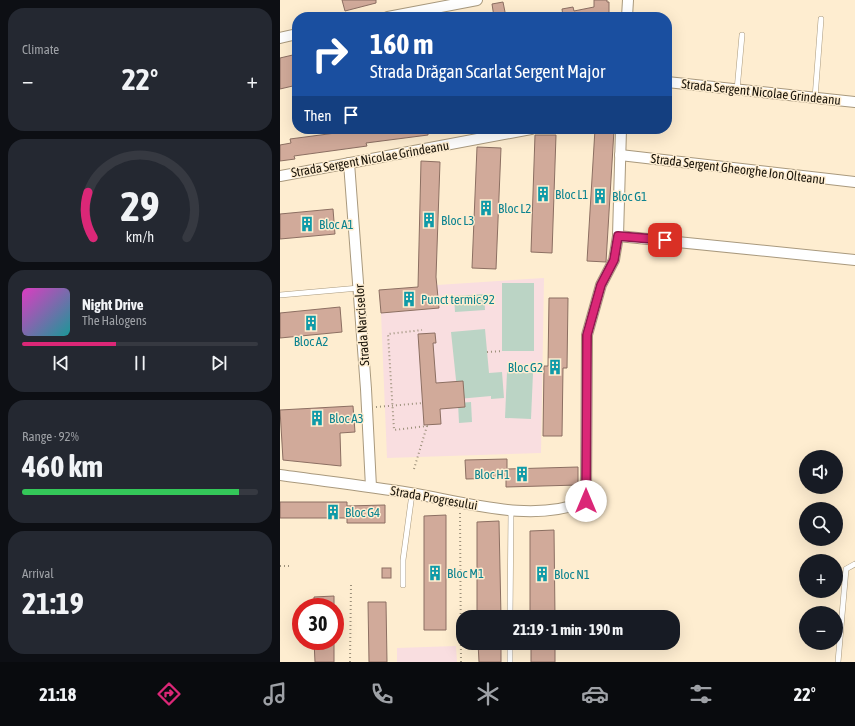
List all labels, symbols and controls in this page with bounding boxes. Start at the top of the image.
icon: right [304,28,356,80]
text: 160 m [370,28,433,60]
text: Climate [22,42,59,57]
text: Strada Drăgan Scarlat Sergent Major [370,61,605,82]
text: 22° [122,62,158,96]
text: − [22,67,33,93]
text: + [247,67,258,93]
street label: Strada Sergent Nicolae Grindeanu [681,76,841,108]
icon: arrive [340,104,362,126]
text: Then [304,107,332,124]
street label: Strada Sergent Nicolae Grindeanu [290,138,450,180]
street label: Strada Sergent Gheorghe Ion Olteanu [650,151,826,187]
text: 29 [120,182,160,230]
building icon: Bloc L1 [534,185,552,203]
place label: Bloc L1 [555,187,588,202]
building icon: Bloc G1 [591,187,609,205]
place label: Bloc G1 [612,189,647,204]
building icon: Bloc L2 [477,199,495,217]
place label: Bloc L2 [498,201,531,216]
building icon: Bloc L3 [420,211,438,229]
place label: Bloc L3 [441,213,474,228]
building icon: Bloc A1 [298,215,316,233]
place label: Bloc A1 [319,217,354,232]
pin [648,223,682,257]
text: km/h [126,229,154,245]
icon: arrive [654,229,676,251]
street label: Strada Narciselor [352,283,372,366]
building icon: Punct termic 92 [400,290,418,308]
place label: Punct termic 92 [421,292,495,307]
text: Night Drive [82,296,144,313]
text: The Halogens [82,313,147,328]
building icon: Bloc A2 [302,314,320,332]
place label: Bloc A2 [294,334,328,349]
icon: previous [50,352,72,374]
icon: pause [129,352,151,374]
icon: next [208,352,230,374]
building icon: Bloc G2 [546,358,564,376]
place label: Bloc G2 [508,360,543,375]
building icon: Bloc A3 [308,409,326,427]
place label: Bloc A3 [329,411,364,426]
text: Range · 92% [22,429,79,444]
text: 460 km [22,449,103,483]
map controls [799,450,843,650]
button: sound [799,450,843,494]
building icon: Bloc H1 [513,465,531,483]
place label: Bloc H1 [474,467,510,482]
position arrow [565,480,607,522]
street label: Strada Progresului [389,483,479,513]
button: search [799,502,843,546]
building icon: Bloc G4 [324,503,342,521]
place label: Bloc G4 [345,505,380,520]
button: + [799,554,843,598]
building icon: Bloc M1 [426,564,444,582]
building icon: Bloc N1 [533,565,551,583]
text: Arrival [22,566,54,581]
place label: Bloc M1 [447,566,484,581]
place label: Bloc N1 [554,567,590,582]
text: 21:19 [22,586,84,620]
speed limit sign: 30 [292,598,344,650]
button: − [799,606,843,650]
text: 21:19 · 1 min · 190 m [513,621,623,638]
icon: directions [155,680,183,708]
icon: music [261,680,289,708]
icon: phone [368,680,396,708]
icon: climate [474,680,502,708]
icon: car [581,680,609,708]
icon: filters [687,680,715,708]
text: 21:18 [39,684,76,705]
text: 22° [794,684,816,705]

